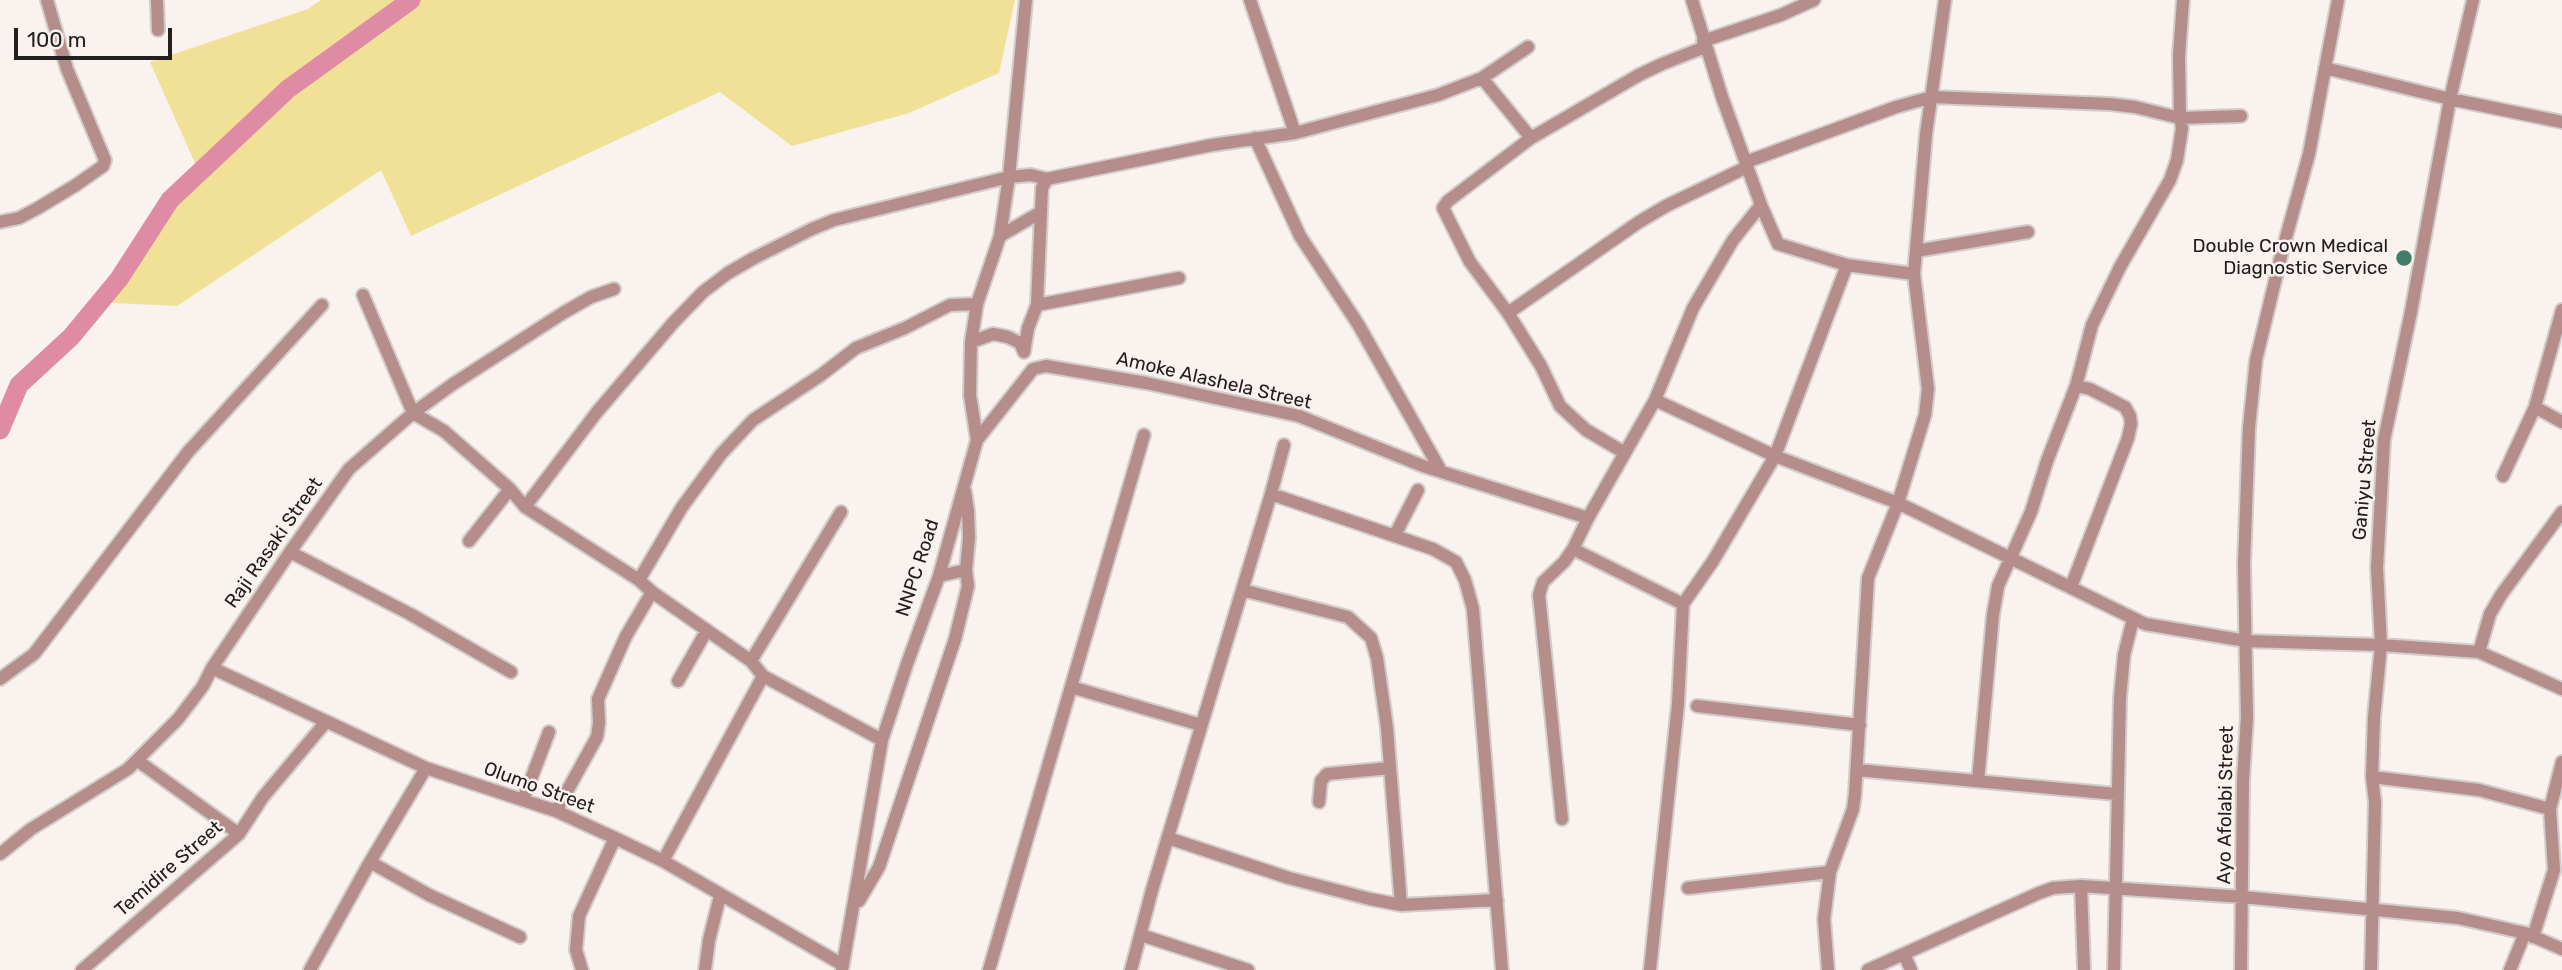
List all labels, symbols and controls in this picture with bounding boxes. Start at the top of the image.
scale bar [18,14,175,58]
text: 100 m [27,27,86,52]
place label: Double Crown Medical Diagnostic Service [2192,236,2388,280]
marker: Double Crown Medical Diagnostic Service [2394,248,2414,268]
street label: Amoke Alashela Street [1114,347,1314,415]
street label: Ganiyu Street [2348,419,2382,541]
street label: Raji Rasaki Street [220,473,328,613]
street label: NNPC Road [892,516,944,620]
street label: Ayo Afolabi Street [2213,725,2239,885]
street label: Olumo Street [480,757,598,819]
street label: Temidire Street [111,816,227,922]

